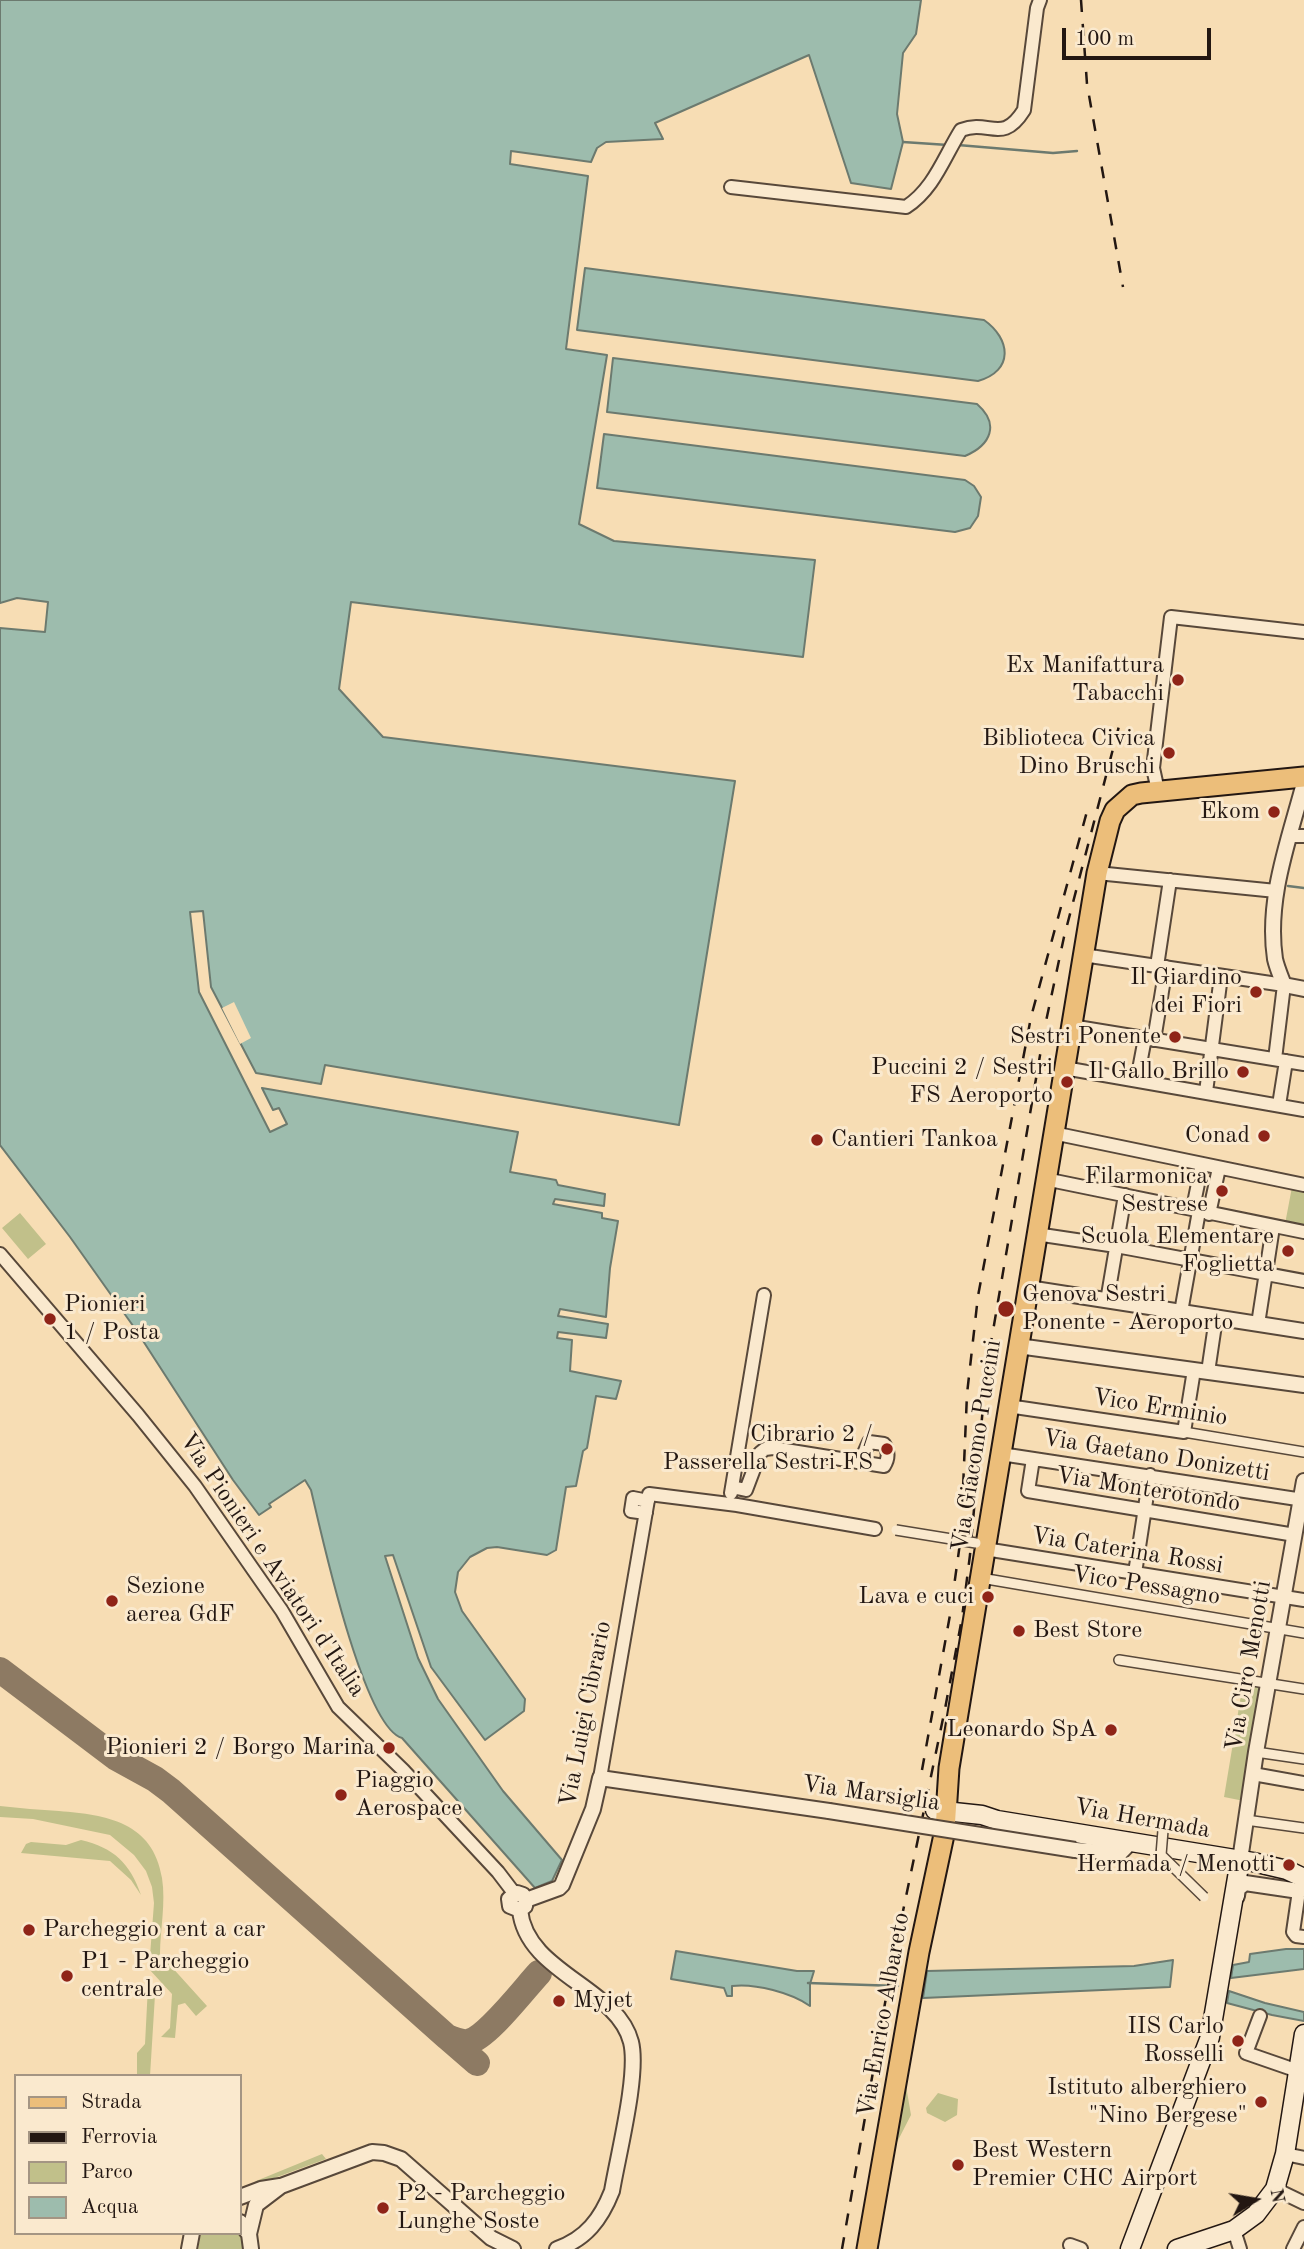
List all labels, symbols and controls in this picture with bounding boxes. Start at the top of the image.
scale bar [1066,14,1215,58]
text: 100 m [1075,29,1134,50]
place label: Ex Manifattura Tabacchi [1006,652,1164,708]
marker: Ex Manifattura Tabacchi [1170,672,1186,688]
place label: Biblioteca Civica Dino Bruschi [982,725,1155,781]
marker: Biblioteca Civica Dino Bruschi [1161,745,1177,761]
place label: Ekom [1200,798,1260,826]
marker: Ekom [1266,804,1282,820]
place label: Il Giardino dei Fiori [1130,964,1242,1020]
marker: Il Giardino dei Fiori [1248,984,1264,1000]
place label: Sestri Ponente [1010,1023,1161,1051]
marker: Sestri Ponente [1167,1029,1183,1045]
place label: Puccini 2 / Sestri FS Aeroporto [871,1054,1053,1110]
place label: Il Gallo Brillo [1088,1058,1229,1086]
marker: Il Gallo Brillo [1235,1064,1251,1080]
marker: Puccini 2 / Sestri FS Aeroporto [1059,1074,1075,1090]
place label: Conad [1185,1122,1250,1150]
place label: Cantieri Tankoa [831,1126,998,1154]
marker: Conad [1256,1128,1272,1144]
marker: Cantieri Tankoa [809,1132,825,1148]
place label: Filarmonica Sestrese [1084,1163,1208,1219]
marker: Filarmonica Sestrese [1214,1183,1230,1199]
place label: Scuola Elementare Foglietta [1081,1223,1274,1279]
marker: Scuola Elementare Foglietta [1280,1243,1296,1259]
place label: Genova Sestri Ponente - Aeroporto [1022,1281,1233,1337]
place label: Pionieri 1 / Posta [64,1291,160,1347]
marker: Genova Sestri Ponente - Aeroporto [996,1299,1016,1319]
marker: Pionieri 1 / Posta [42,1311,58,1327]
street label: Via Giacomo Puccini [946,1338,1008,1554]
street label: Vico Erminio [1090,1383,1230,1433]
place label: Cibrario 2 / Passerella Sestri FS [663,1421,873,1477]
street label: Via Gaetano Donizetti [1040,1424,1272,1488]
street label: Via Pionieri e Aviatori d'Italia [173,1427,371,1703]
marker: Cibrario 2 / Passerella Sestri FS [879,1441,895,1457]
street label: Via Monterotondo [1054,1461,1242,1519]
street label: Via Caterina Rossi [1029,1522,1225,1580]
street label: Vico Pessagno [1070,1560,1222,1612]
place label: Sezione aerea GdF [126,1573,234,1629]
street label: Via Ciro Menotti [1220,1578,1278,1754]
place label: Lava e cuci [858,1583,974,1611]
marker: Lava e cuci [980,1589,996,1605]
marker: Sezione aerea GdF [104,1593,120,1609]
place label: Best Store [1033,1617,1142,1645]
street label: Via Luigi Cibrario [554,1619,618,1809]
marker: Best Store [1011,1623,1027,1639]
place label: Leonardo SpA [947,1716,1097,1744]
marker: Leonardo SpA [1103,1722,1119,1738]
place label: Pionieri 2 / Borgo Marina [106,1734,375,1762]
marker: Pionieri 2 / Borgo Marina [381,1740,397,1756]
place label: Piaggio Aerospace [355,1767,462,1823]
street label: Via Marsiglia [800,1770,942,1818]
marker: Piaggio Aerospace [333,1787,349,1803]
street label: Via Hermada [1072,1793,1212,1845]
place label: Hermada / Menotti [1076,1851,1275,1879]
marker: Hermada / Menotti [1281,1857,1297,1873]
street label: Via Enrico Albareto [852,1910,916,2120]
place label: Parcheggio rent a car [43,1916,265,1944]
marker: Parcheggio rent a car [21,1922,37,1938]
place label: P1 - Parcheggio centrale [81,1948,249,2004]
marker: P1 - Parcheggio centrale [59,1968,75,1984]
place label: Myjet [573,1987,633,2015]
marker: Myjet [551,1993,567,2009]
place label: IIS Carlo Rosselli [1127,2013,1224,2069]
marker: IIS Carlo Rosselli [1230,2033,1246,2049]
legend [14,2074,242,2235]
place label: Istituto alberghiero "Nino Bergese" [1047,2074,1247,2130]
text: Strada [81,2092,142,2113]
marker: Istituto alberghiero "Nino Bergese" [1253,2094,1269,2110]
text: Ferrovia [81,2127,157,2148]
place label: Best Western Premier CHC Airport [972,2137,1197,2193]
marker: Best Western Premier CHC Airport [950,2157,966,2173]
text: Parco [81,2162,133,2183]
north arrow [1220,2165,1290,2235]
place label: P2 - Parcheggio Lunghe Soste [397,2180,565,2236]
text: N [1265,2187,1287,2205]
text: Acqua [81,2197,138,2218]
marker: P2 - Parcheggio Lunghe Soste [375,2200,391,2216]

